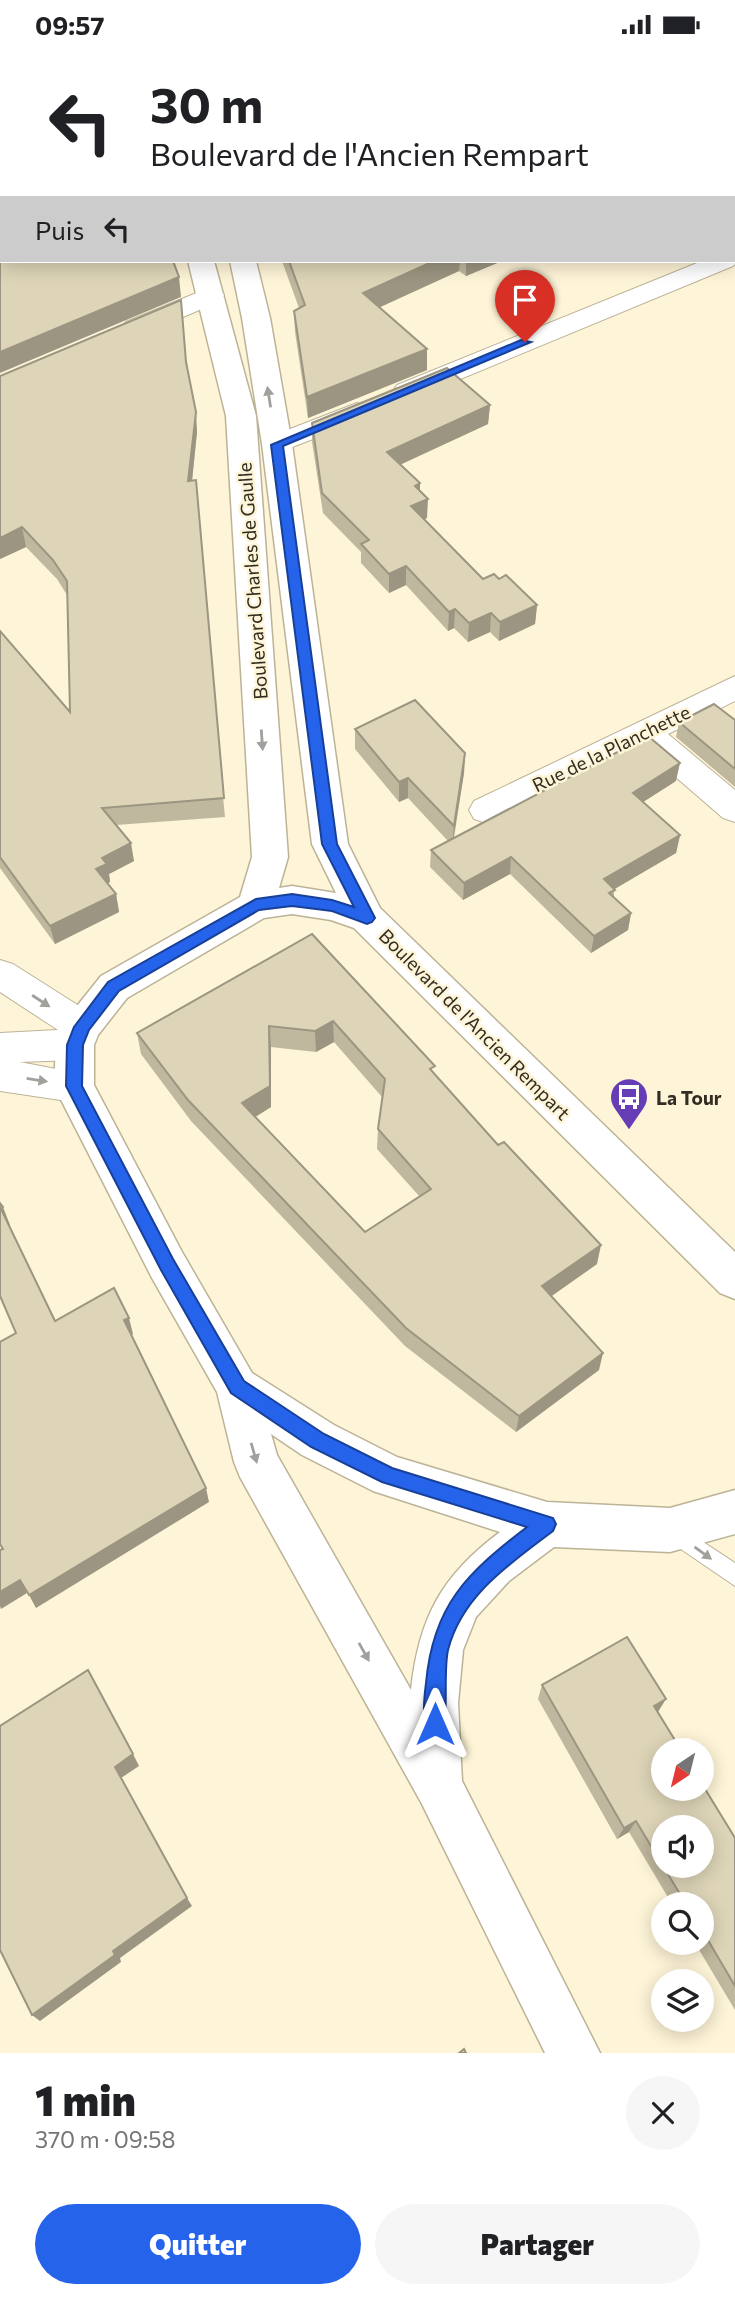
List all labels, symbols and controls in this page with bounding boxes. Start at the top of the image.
text: 09:57 [35,9,105,40]
text: 30 m [150,73,263,133]
icon: left [35,77,126,168]
text: Boulevard de l'Ancien Rempart [150,133,589,173]
icon: left [98,210,136,248]
text: Puis [35,214,84,245]
pin [495,270,555,342]
icon: arrive [506,281,544,319]
one-way arrow [263,386,274,408]
street label: Boulevard Charles de Gaulle [232,462,272,700]
street label: Rue de la Planchette [528,700,694,796]
one-way arrow [257,729,268,751]
street label: Boulevard de l'Ancien Rempart [375,924,575,1124]
one-way arrow [31,994,51,1007]
one-way arrow [26,1075,48,1086]
bus stop icon: La Tour [608,1076,650,1131]
place label: La Tour [656,1086,722,1109]
one-way arrow [250,1443,260,1464]
one-way arrow [694,1546,712,1560]
one-way arrow [358,1643,370,1662]
position arrow [398,1687,472,1761]
north arrow [651,1738,714,1801]
map controls [651,1738,714,2032]
button: sound [651,1815,714,1878]
button: search [651,1892,714,1955]
button: layers [651,1969,714,2032]
text: 1 min [35,2073,136,2125]
button: close [626,2076,700,2150]
text: 370 m · 09:58 [35,2125,175,2153]
button: Quitter [35,2204,361,2284]
button: Partager [375,2204,700,2284]

